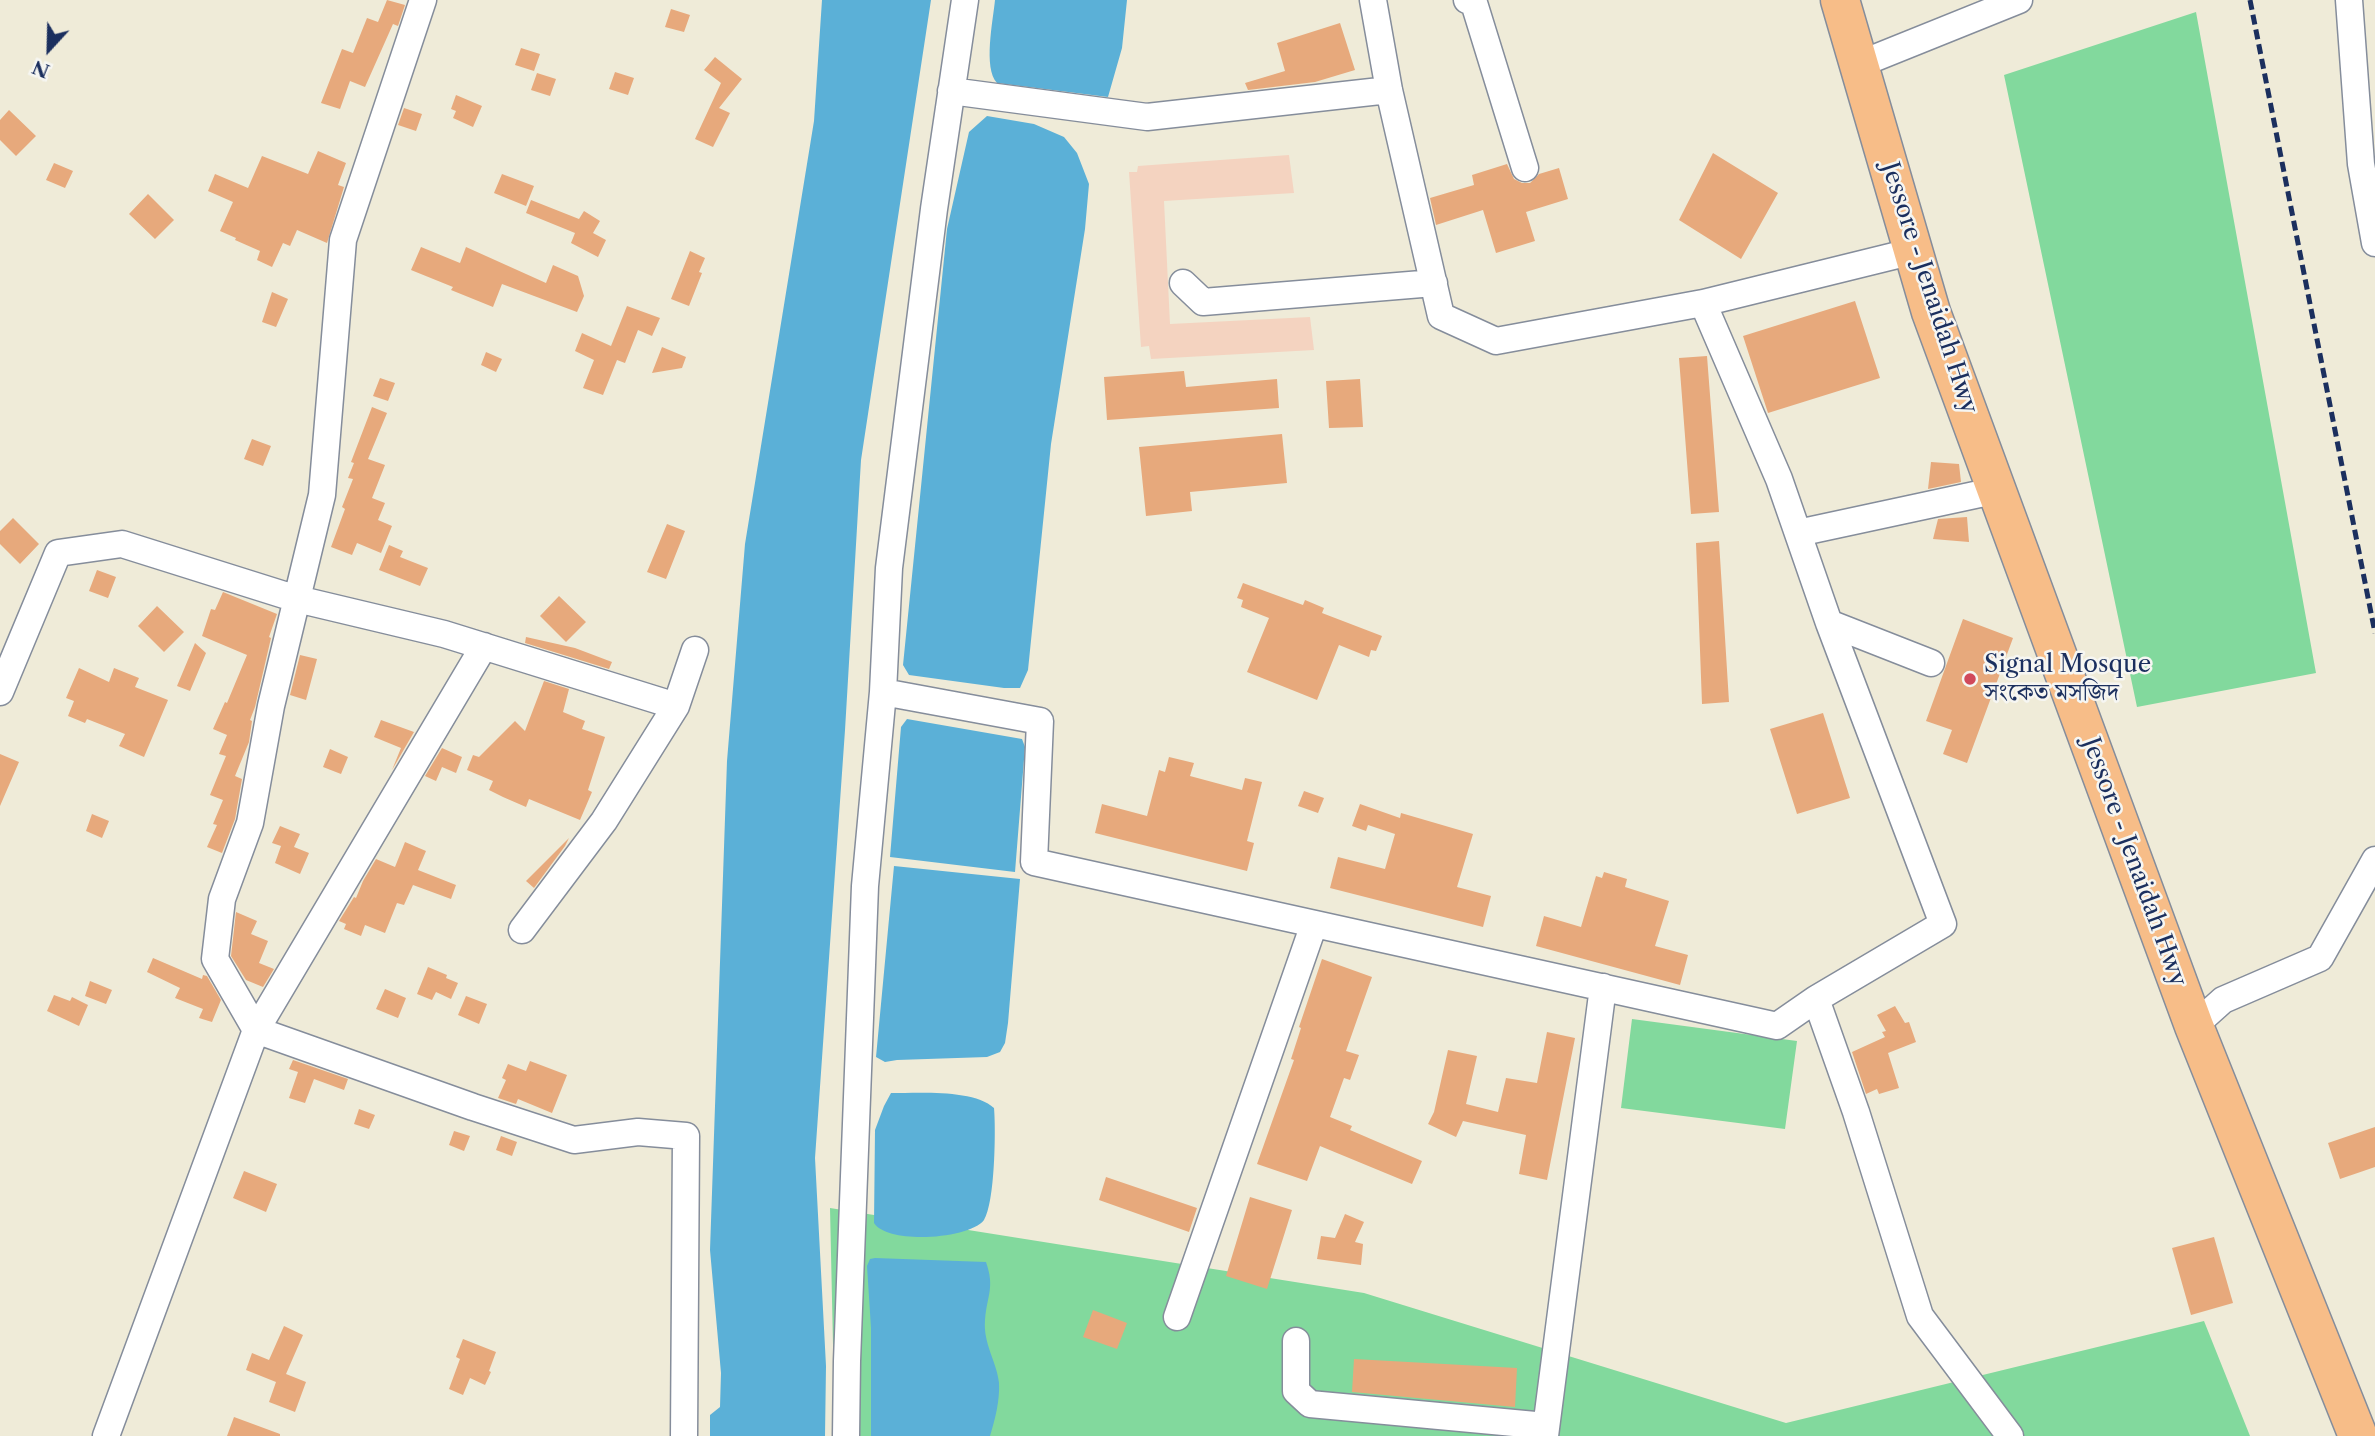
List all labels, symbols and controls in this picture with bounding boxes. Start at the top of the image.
north arrow [14,14,84,84]
text: N [29,55,53,83]
street label: Jessore - Jenaidah Hwy [1875,159,1983,417]
place label: Signal Mosque সংকেত মসজিদ [1984,651,2151,707]
marker: Signal Mosque সংকেত মসজিদ [1962,671,1978,687]
street label: Jessore - Jenaidah Hwy [2076,734,2192,990]

